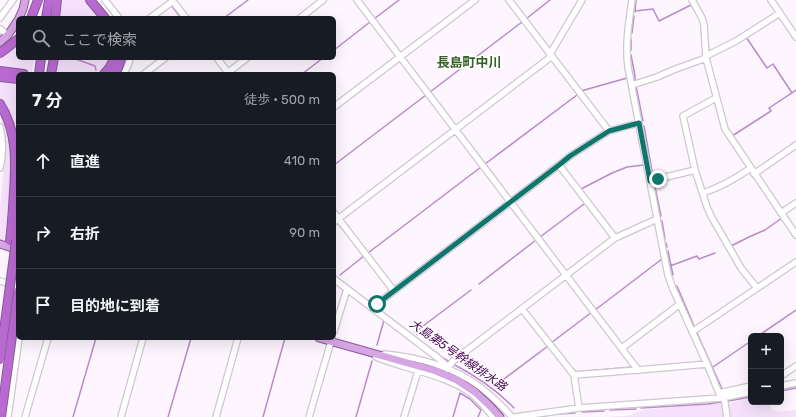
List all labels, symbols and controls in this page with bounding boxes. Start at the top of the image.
search box [16,16,336,60]
icon: search [30,27,52,49]
text: ここで検索 [62,31,137,49]
district label: 長島町中川 [436,55,502,70]
text: 7 分 [32,90,62,110]
text: 徒歩 · 500 m [244,92,320,107]
icon: ahead [32,150,54,172]
text: 直進 [70,153,100,171]
text: 410 m [284,153,320,168]
route end [649,170,667,188]
icon: right [32,222,54,244]
text: 右折 [70,225,100,243]
text: 90 m [289,225,320,240]
icon: arrive [32,294,54,316]
route start [368,295,386,313]
text: 目的地に到着 [70,297,160,315]
water label: 大島第5号幹線排水路 [407,316,510,394]
map controls [748,333,784,405]
button: + [748,333,784,369]
button: − [748,369,784,405]

